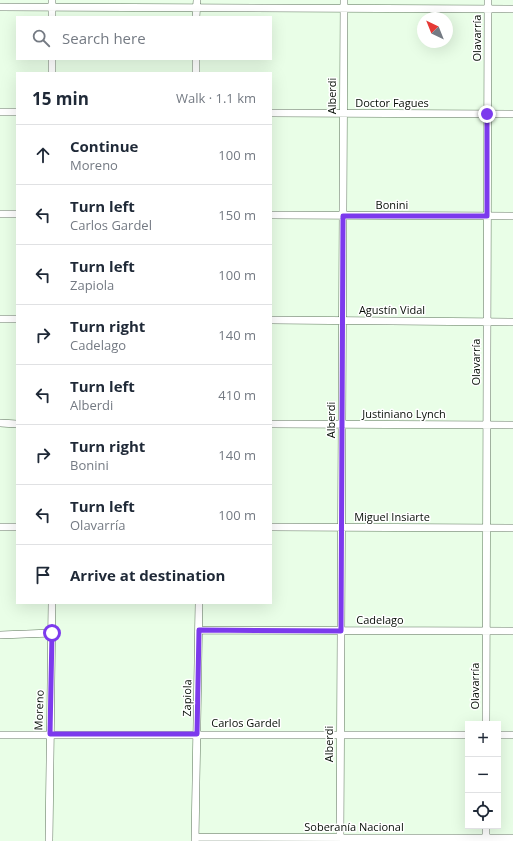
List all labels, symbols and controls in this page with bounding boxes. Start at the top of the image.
north arrow [417,12,453,48]
street label: Olavarría [469,15,484,61]
search box [16,16,272,60]
icon: search [30,27,52,49]
text: Search here [62,28,146,48]
street label: Alberdi [324,78,339,114]
text: 15 min [32,87,89,110]
text: Walk · 1.1 km [176,89,256,107]
street label: Doctor Fagues [355,95,429,110]
route end [478,105,496,123]
text: Continue [70,136,138,156]
icon: ahead [32,144,54,166]
text: 100 m [218,146,256,164]
text: Moreno [70,156,118,174]
text: Turn left [70,196,135,216]
street label: Bonini [376,197,408,212]
icon: left [32,204,54,226]
text: 150 m [218,206,256,224]
text: Carlos Gardel [70,216,152,234]
text: Turn left [70,256,135,276]
icon: left [32,264,54,286]
text: 100 m [218,266,256,284]
text: Zapiola [70,276,114,294]
street label: Agustín Vidal [359,302,425,317]
text: Turn right [70,316,145,336]
icon: right [32,324,54,346]
text: 140 m [218,326,256,344]
text: Cadelago [70,336,126,354]
street label: Olavarría [468,339,483,385]
text: Turn left [70,376,135,396]
icon: left [32,384,54,406]
text: 410 m [218,386,256,404]
text: Alberdi [70,396,113,414]
street label: Alberdi [323,402,338,438]
street label: Justiniano Lynch [361,406,446,421]
text: Turn right [70,436,145,456]
icon: right [32,444,54,466]
text: 140 m [218,446,256,464]
text: Bonini [70,456,109,474]
text: Turn left [70,496,135,516]
icon: left [32,504,54,526]
text: 100 m [218,506,256,524]
street label: Miguel Insiarte [354,509,430,524]
text: Olavarría [70,516,125,534]
icon: arrive [32,564,54,586]
text: Arrive at destination [70,565,225,585]
street label: Cadelago [356,612,404,627]
route start [43,624,61,642]
street label: Olavarría [467,663,482,709]
street label: Zapiola [179,679,194,717]
street label: Moreno [30,689,47,731]
street label: Carlos Gardel [211,715,281,730]
map controls [465,721,501,829]
button: + [465,721,501,757]
street label: Alberdi [321,726,336,762]
button: − [465,757,501,793]
button: locate [465,793,501,829]
street label: Soberanía Nacional [304,819,404,834]

